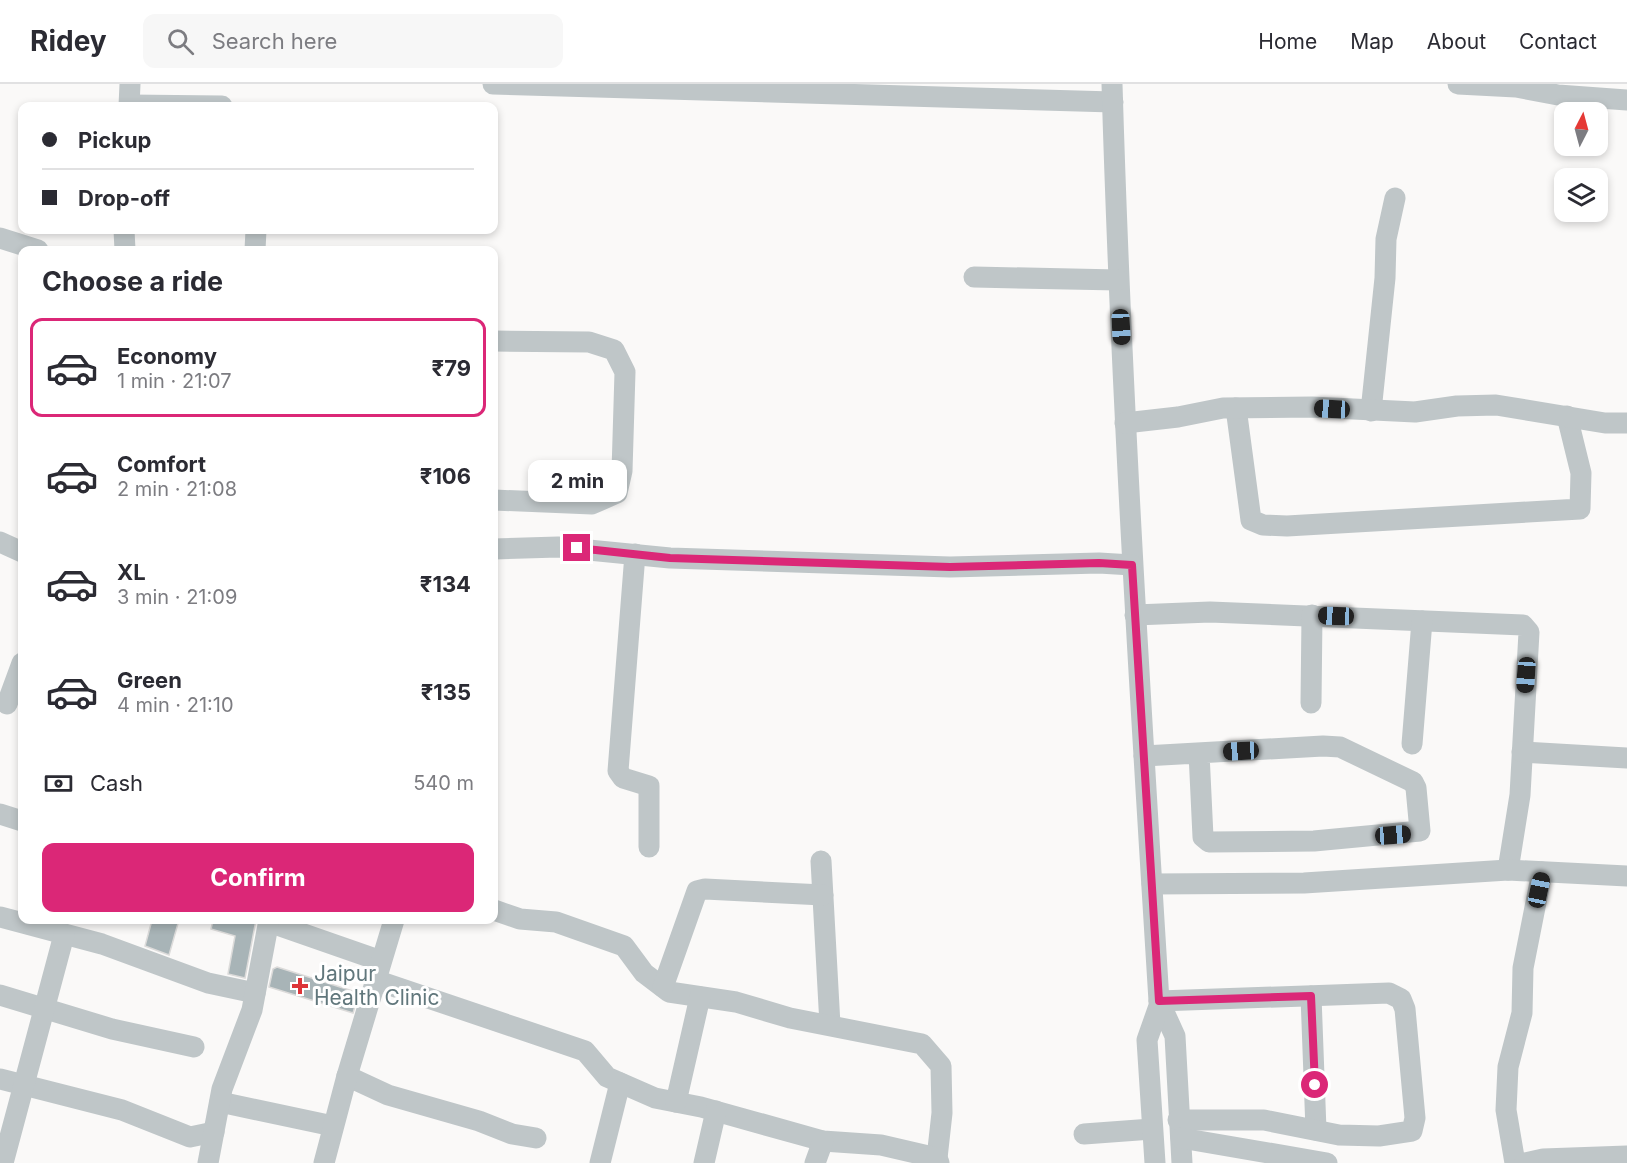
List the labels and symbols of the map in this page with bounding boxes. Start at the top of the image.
north arrow [1554,102,1608,156]
car [1111,309,1131,345]
car [1314,399,1350,419]
callout: 2 min [528,461,626,503]
route end [563,534,590,561]
car [1318,606,1354,626]
car [1516,656,1536,694]
car [1223,741,1259,761]
car [1374,825,1412,845]
car [1526,871,1552,909]
place label: Jaipur Health Clinic [314,961,439,1010]
marker: Jaipur Health Clinic [291,977,309,995]
route start [1301,1071,1328,1098]

